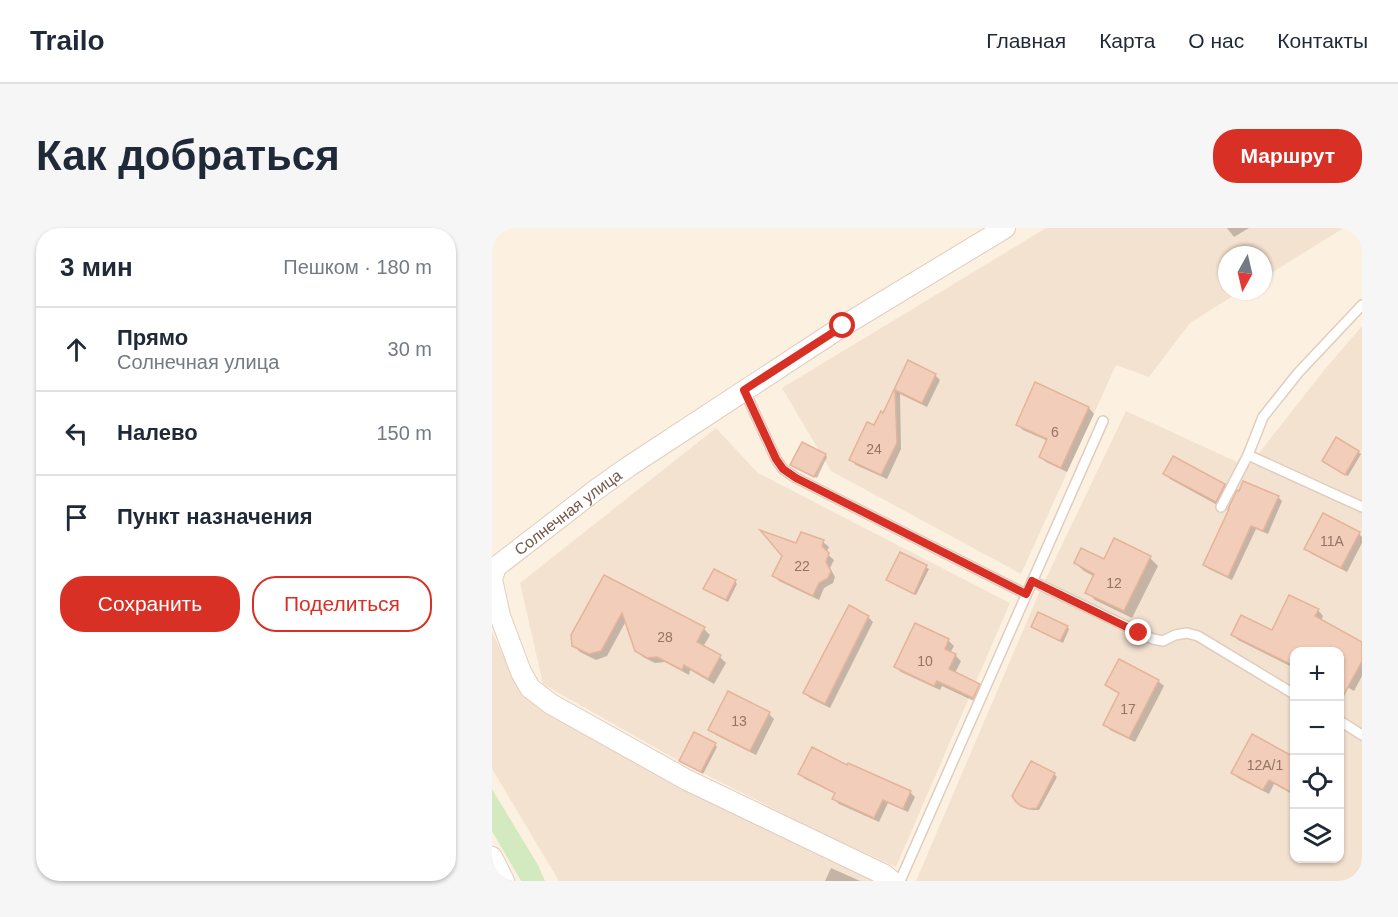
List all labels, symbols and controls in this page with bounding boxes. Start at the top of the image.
text: Trailo [30,25,105,56]
text: Главная [986,29,1066,52]
text: Карта [1099,29,1155,52]
text: О нас [1188,29,1244,52]
text: Контакты [1277,29,1368,52]
button: Маршрут [1213,129,1362,183]
text: Как добраться [36,132,340,179]
north arrow [1218,246,1272,300]
text: 3 мин [60,252,133,282]
text: Пешком · 180 m [283,256,432,278]
route start [829,312,855,338]
text: Прямо [117,325,188,350]
icon: ahead [60,333,93,366]
text: 30 m [388,338,432,360]
text: Солнечная улица [117,351,279,373]
icon: left [60,417,93,450]
text: Налево [117,420,198,445]
text: 150 m [376,422,432,444]
house number: 6 [1051,424,1059,440]
house number: 24 [866,441,882,457]
street label: Солнечная улица [511,466,625,558]
icon: arrive [60,501,93,534]
text: Пункт назначения [117,504,313,529]
house number: 11А [1320,533,1345,549]
house number: 22 [794,558,810,574]
house number: 12 [1106,575,1122,591]
button: Сохранить [60,576,240,632]
button: Поделиться [252,576,432,632]
route end [1125,619,1151,645]
house number: 28 [657,629,673,645]
map controls [1290,647,1344,863]
button: + [1290,647,1344,701]
house number: 10 [917,653,933,669]
house number: 17 [1120,701,1136,717]
button: − [1290,701,1344,755]
house number: 13 [731,713,747,729]
button: locate [1290,755,1344,809]
house number: 12А/1 [1247,757,1284,773]
button: layers [1290,809,1344,863]

